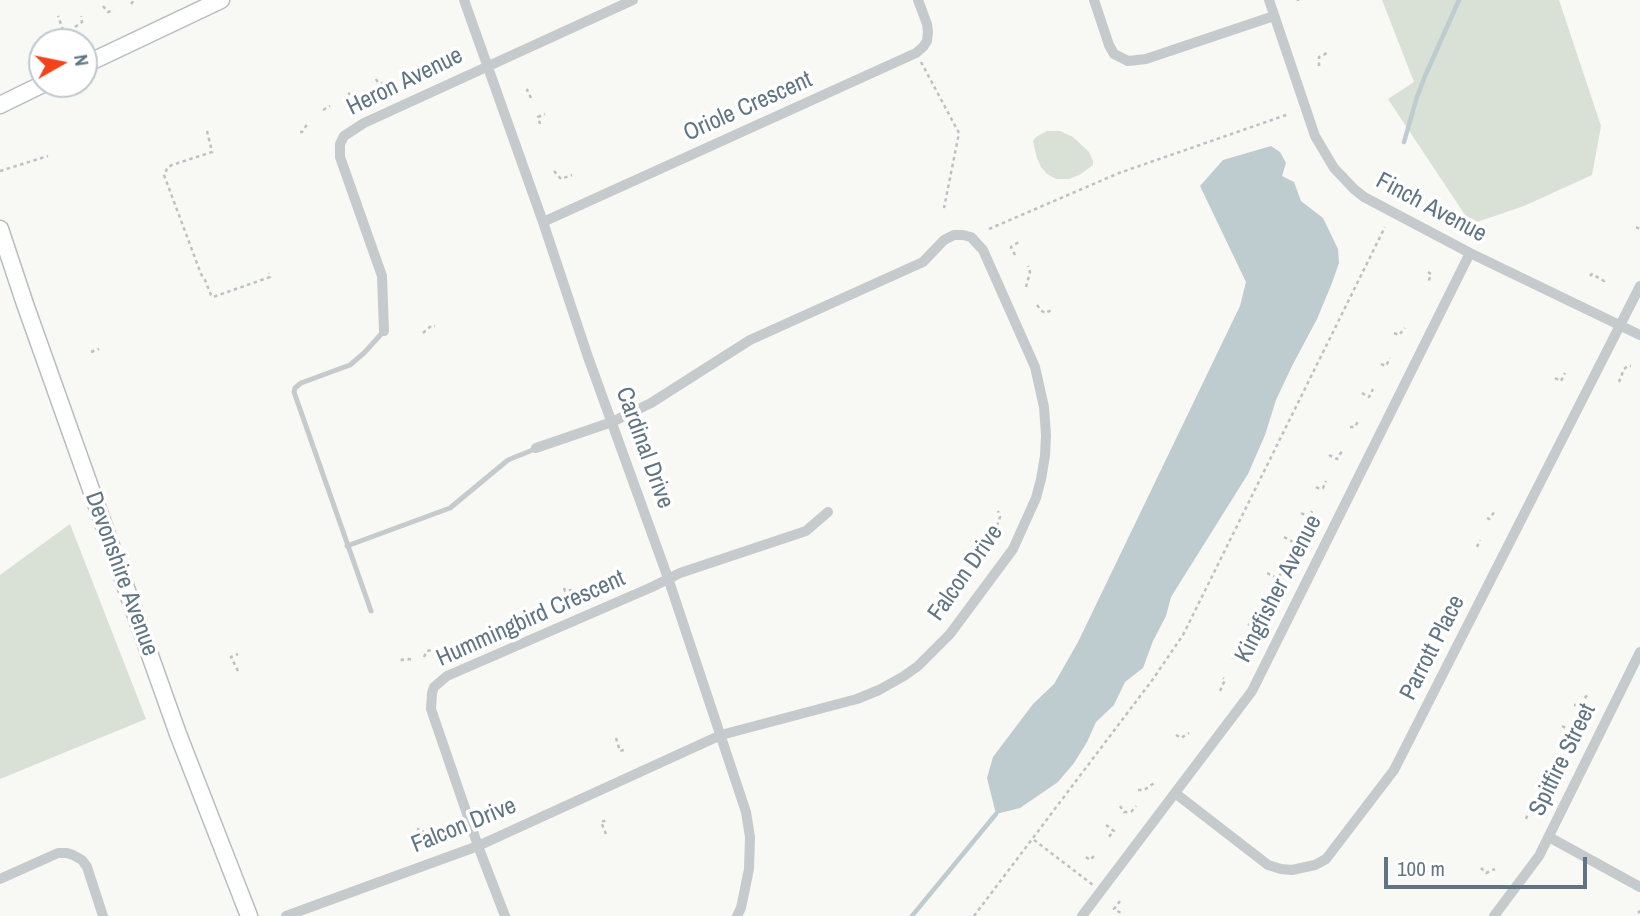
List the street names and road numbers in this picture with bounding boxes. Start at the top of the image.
street label: Heron Avenue [342,42,468,122]
street label: Oriole Crescent [679,66,817,148]
street label: Finch Avenue [1371,167,1491,249]
street label: Cardinal Drive [609,383,679,513]
street label: Devonshire Avenue [78,488,164,660]
street label: Kingfisher Avenue [1229,510,1329,668]
street label: Falcon Drive [922,519,1010,627]
street label: Hummingbird Crescent [432,564,630,674]
street label: Parrott Place [1394,591,1472,705]
street label: Spitfire Street [1523,699,1603,821]
street label: Falcon Drive [407,792,521,860]

